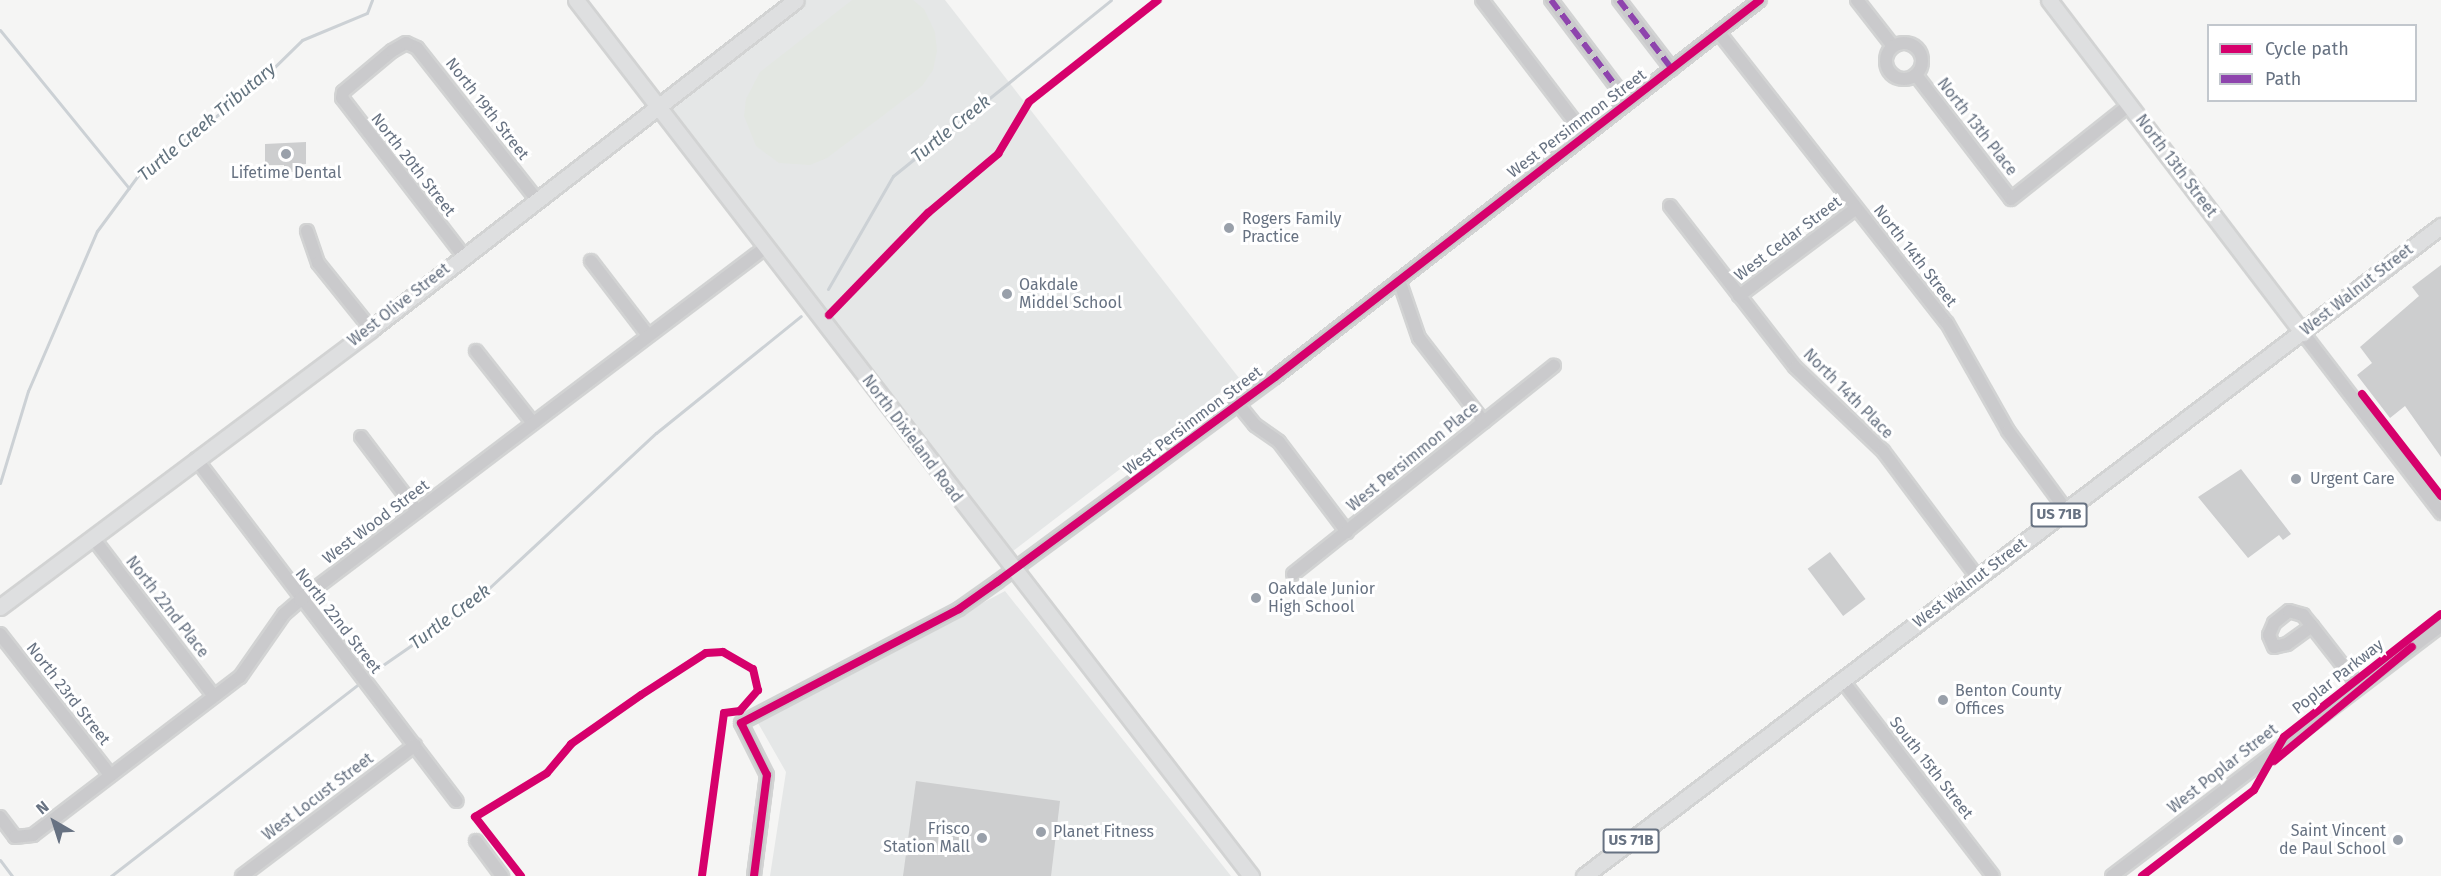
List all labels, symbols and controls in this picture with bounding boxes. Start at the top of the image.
legend [2207,24,2417,102]
text: Cycle path [2265,38,2349,60]
street label: North 19th Street [441,54,533,164]
water label: Turtle Creek Tributary [134,58,280,186]
street label: West Persimmon Street [1504,66,1650,182]
text: Path [2265,68,2301,90]
street label: North 13th Place [1933,74,2021,180]
water label: Turtle Creek [907,91,995,167]
street label: North 20th Street [367,110,459,220]
street label: North 13th Street [2131,111,2221,221]
marker: Lifetime Dental [279,147,293,161]
place label: Lifetime Dental [231,163,341,183]
street label: West Cedar Street [1731,193,1845,285]
street label: North 14th Street [1869,201,1961,311]
place label: Rogers Family Practice [1242,209,1341,247]
marker: Rogers Family Practice [1220,219,1238,237]
street label: West Walnut Street [2297,240,2417,340]
street label: West Olive Street [344,259,454,351]
place label: Oakdale Middel School [1019,275,1122,313]
marker: Oakdale Middel School [1000,287,1014,301]
street label: North 14th Place [1799,345,1897,443]
street label: West Persimmon Street [1120,363,1266,479]
street label: North Dixieland Road [858,371,966,507]
street label: West Persimmon Place [1343,398,1483,516]
place label: Urgent Care [2310,469,2395,489]
marker: Urgent Care [2287,470,2305,488]
street label: West Wood Street [319,476,433,568]
road number: US 71B [2030,503,2088,527]
street label: West Walnut Street [1909,534,2031,632]
street label: North 22nd Place [121,552,213,662]
street label: North 22nd Street [291,565,385,677]
place label: Oakdale Junior High School [1268,579,1375,617]
water label: Turtle Creek [405,580,495,654]
marker: Oakdale Junior High School [1249,591,1263,605]
street label: Poplar Parkway [2289,635,2387,719]
street label: North 23rd Street [22,639,114,749]
place label: Benton County Offices [1955,681,2062,719]
marker: Benton County Offices [1936,693,1950,707]
street label: South 15th Street [1885,713,1977,823]
street label: West Poplar Street [2164,720,2282,818]
street label: West Locust Street [259,749,377,845]
north arrow [24,792,84,852]
text: N [32,797,52,818]
place label: Frisco Station Mall [883,819,970,857]
place label: Saint Vincent de Paul School [2279,821,2386,859]
place label: Planet Fitness [1053,822,1154,842]
marker: Planet Fitness [1034,825,1048,839]
road number: US 71B [1602,829,1660,853]
marker: Frisco Station Mall [975,831,989,845]
marker: Saint Vincent de Paul School [2391,833,2405,847]

